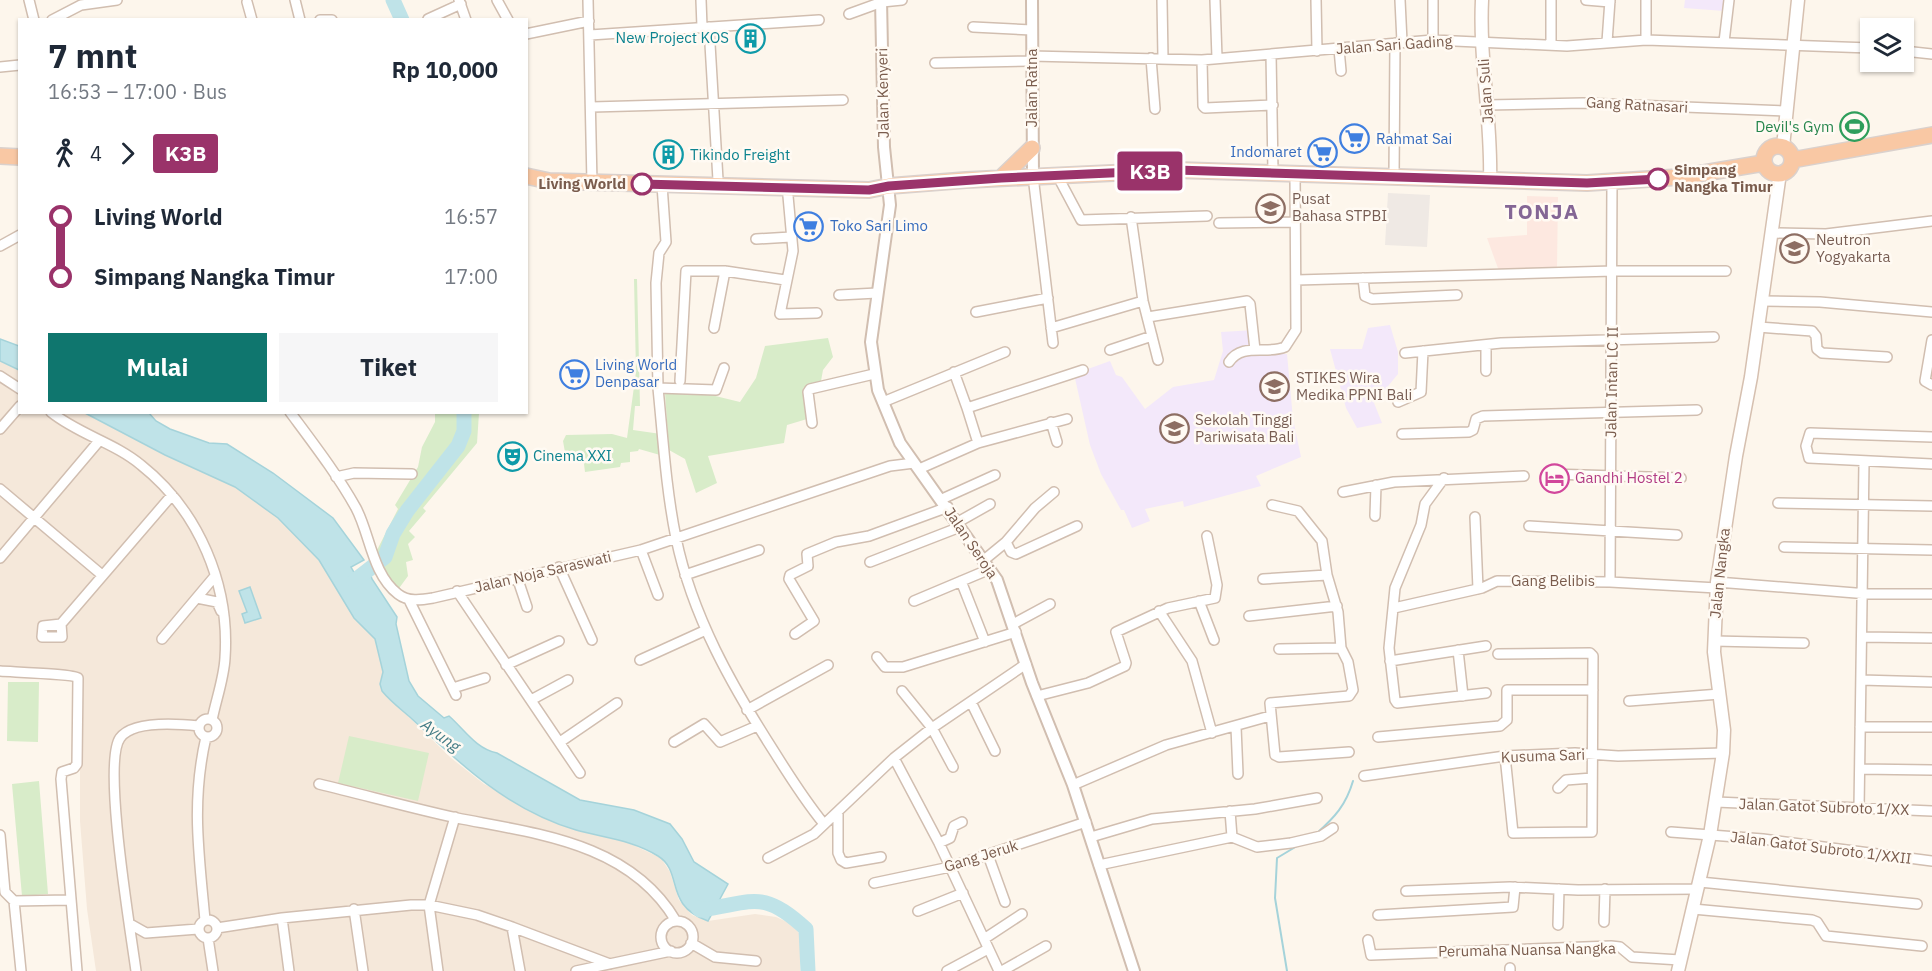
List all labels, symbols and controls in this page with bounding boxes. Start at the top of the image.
map controls [1860,18,1914,72]
button: layers [1860,18,1914,72]
building icon: New Project KOS [734,22,766,54]
place label: New Project KOS [616,28,729,47]
street label: Jalan Sari Gading [1335,31,1453,58]
text: 7 mnt [48,34,137,77]
street label: Jalan Kenyeri [872,48,893,138]
street label: Jalan Ratna [1022,48,1041,128]
text: Rp 10,000 [392,55,498,84]
street label: Jalan Suli [1474,58,1497,124]
text: 16:53 – 17:00 · Bus [48,78,227,105]
street label: Gang Ratnasari [1585,92,1689,117]
sports icon: Devil's Gym [1839,111,1871,143]
place label: Devil's Gym [1755,117,1834,136]
supermarket icon: Rahmat Sai [1339,123,1371,155]
place label: Rahmat Sai [1376,129,1452,148]
supermarket icon: Indomaret [1307,136,1339,168]
icon: walk [48,137,81,170]
icon: forward [111,137,144,170]
text: K3B [165,139,206,167]
building icon: Tikindo Freight [653,139,685,171]
text: 4 [90,140,102,167]
place label: Indomaret [1230,142,1302,161]
place label: Tikindo Freight [690,145,790,164]
line badge: K3B [1116,152,1184,190]
text: K3B [1129,157,1171,185]
place label: Simpang Nangka Timur [1674,160,1773,196]
marker: Simpang Nangka Timur [1647,168,1669,190]
marker: Living World [631,173,653,195]
place label: Living World [538,174,626,193]
place label: Pusat Bahasa STPBI [1292,189,1387,225]
school or university icon: Pusat Bahasa STPBI [1255,192,1287,224]
district label: TONJA [1504,197,1580,225]
text: Living World [94,202,223,231]
text: 16:57 [444,203,498,230]
supermarket icon: Toko Sari Limo [793,210,825,242]
place label: Toko Sari Limo [830,216,928,235]
place label: Neutron Yogyakarta [1816,230,1891,266]
school or university icon: Neutron Yogyakarta [1779,233,1811,265]
text: Simpang Nangka Timur [94,262,335,291]
text: 17:00 [444,263,498,290]
street label: Jalan Intan LC II [1601,326,1622,438]
button: Mulai [48,333,267,402]
button: Tiket [279,333,498,402]
place label: Living World Denpasar [595,355,677,391]
supermarket icon: Living World Denpasar [558,358,590,390]
place label: STIKES Wira Medika PPNI Bali [1296,368,1412,404]
school or university icon: STIKES Wira Medika PPNI Bali [1259,371,1291,403]
place label: Sekolah Tinggi Pariwisata Bali [1195,410,1294,446]
school or university icon: Sekolah Tinggi Pariwisata Bali [1158,413,1190,445]
theatre icon: Cinema XXI [496,440,528,472]
place label: Cinema XXI [533,446,612,465]
hotel icon: Gandhi Hostel 2 [1538,462,1570,494]
place label: Gandhi Hostel 2 [1575,468,1683,487]
street label: Jalan Seroja [941,503,1002,582]
street label: Jalan Nangka [1705,527,1734,619]
street label: Jalan Noja Saraswati [473,547,613,597]
street label: Gang Belibis [1511,571,1595,590]
water label: Ayung [417,713,465,756]
street label: Kusuma Sari [1501,745,1585,766]
street label: Jalan Gatot Subroto 1/XX [1738,794,1910,819]
street label: Jalan Gatot Subroto 1/XXII [1729,827,1913,868]
street label: Gang Jeruk [942,835,1020,876]
street label: Perumaha Nuansa Nangka [1438,938,1616,961]

